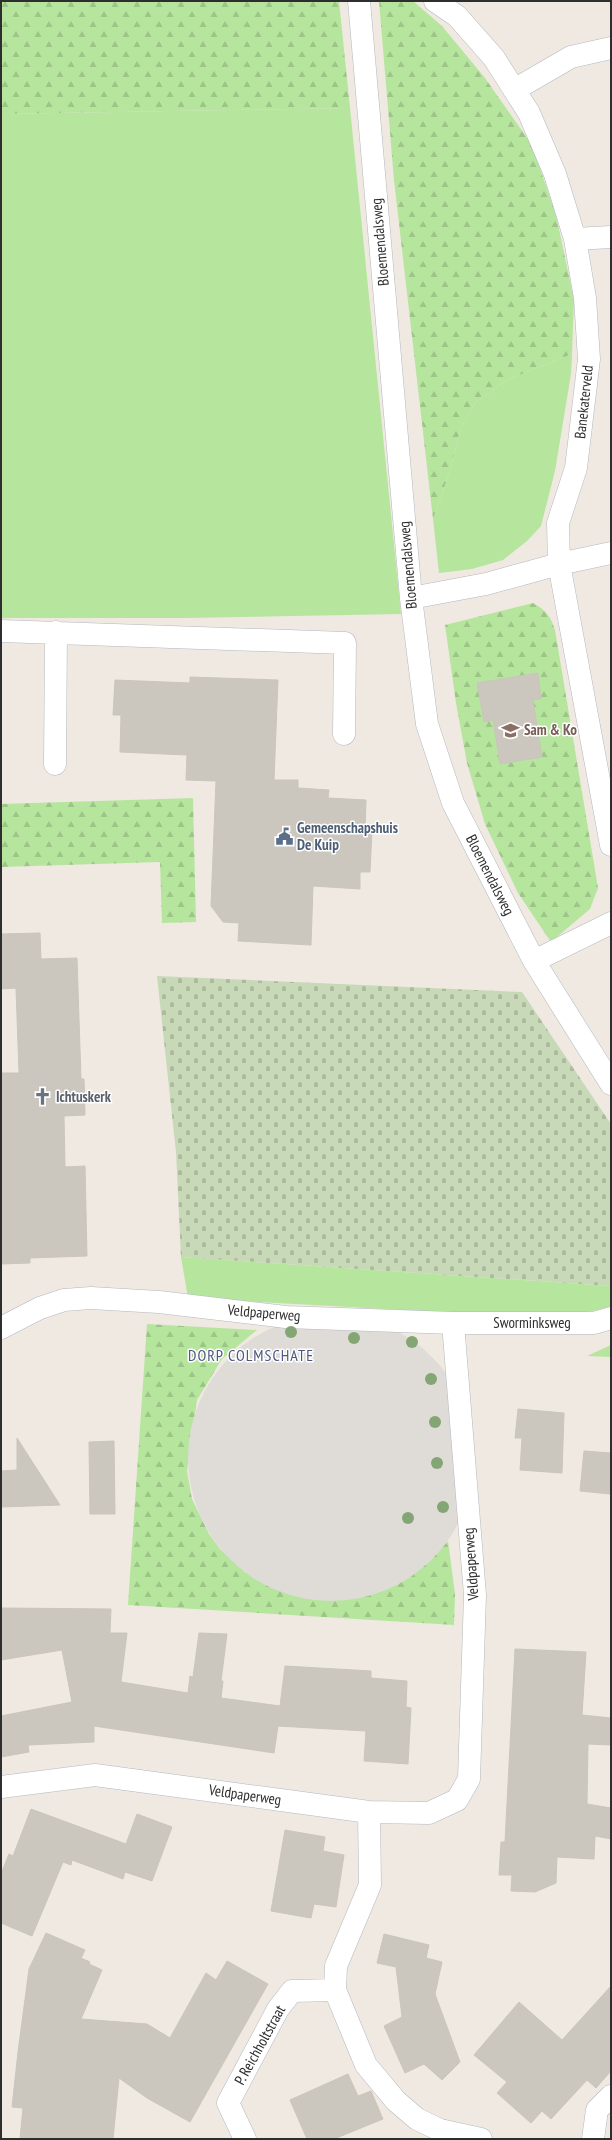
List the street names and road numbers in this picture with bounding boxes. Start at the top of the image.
street label: Bloemendalsweg [366,197,393,287]
street label: Banekaterveld [570,364,597,440]
street label: Bloemendalsweg [394,520,421,610]
street label: Bloemendalsweg [462,831,519,918]
street label: Veldpaperweg [226,1300,301,1325]
street label: Sworminksweg [493,1313,571,1332]
street label: Veldpaperweg [458,1527,483,1602]
street label: Veldpaperweg [207,1780,283,1809]
street label: P. Reichholtstraat [230,2002,289,2088]

